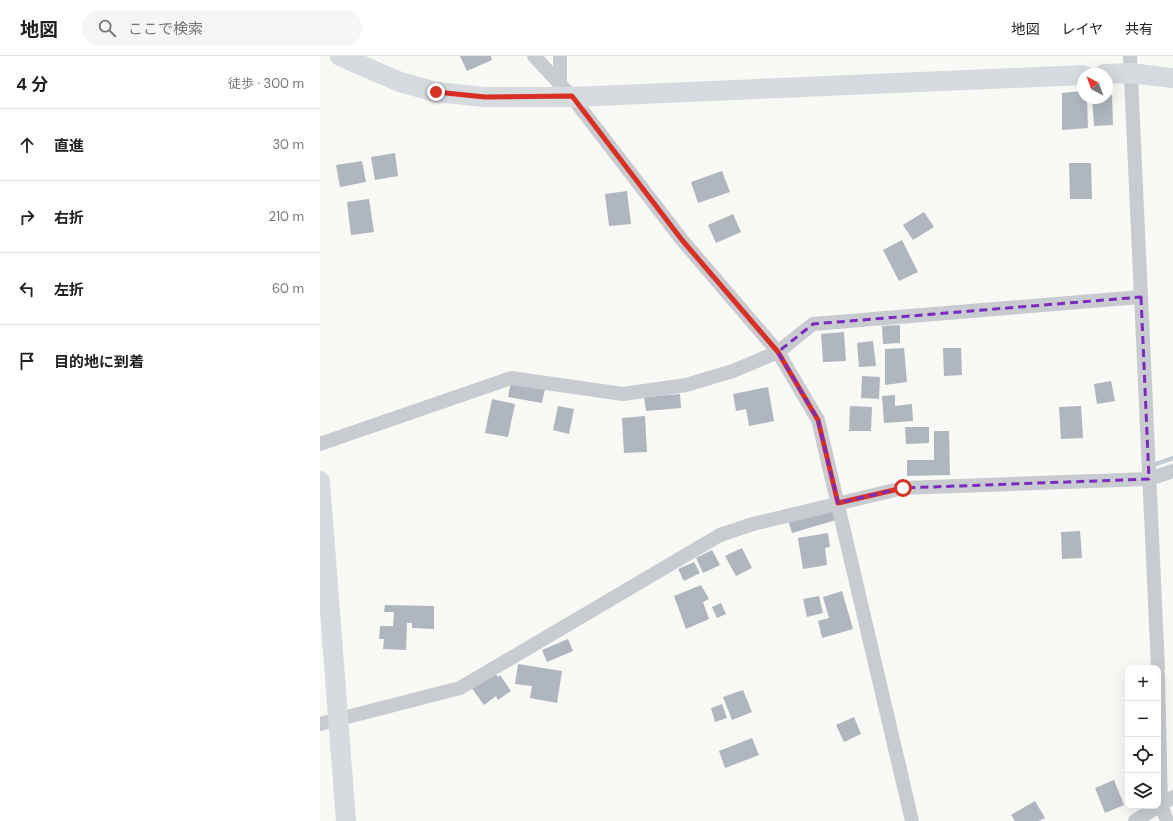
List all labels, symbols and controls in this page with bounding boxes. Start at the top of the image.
search box [82,10,362,46]
text: 地図 [20,17,58,42]
icon: search [96,17,118,39]
text: ここで検索 [128,19,203,39]
text: 地図 [1011,20,1039,38]
text: レイヤ [1061,20,1103,38]
text: 共有 [1125,20,1153,38]
north arrow [1077,68,1113,104]
text: 4 分 [16,73,48,95]
text: 徒歩 · 300 m [228,75,304,92]
route end [427,83,445,101]
icon: ahead [16,134,38,156]
text: 直進 [54,136,84,156]
text: 30 m [272,136,304,153]
icon: right [16,206,38,228]
text: 右折 [54,208,84,228]
text: 210 m [269,208,304,225]
icon: left [16,278,38,300]
text: 左折 [54,280,84,300]
text: 60 m [272,280,304,297]
icon: arrive [16,350,38,372]
text: 目的地に到着 [54,352,144,372]
route start [894,479,912,497]
map controls [1125,665,1161,809]
button: + [1125,665,1161,701]
button: − [1125,701,1161,737]
button: locate [1125,737,1161,773]
button: layers [1125,773,1161,809]

